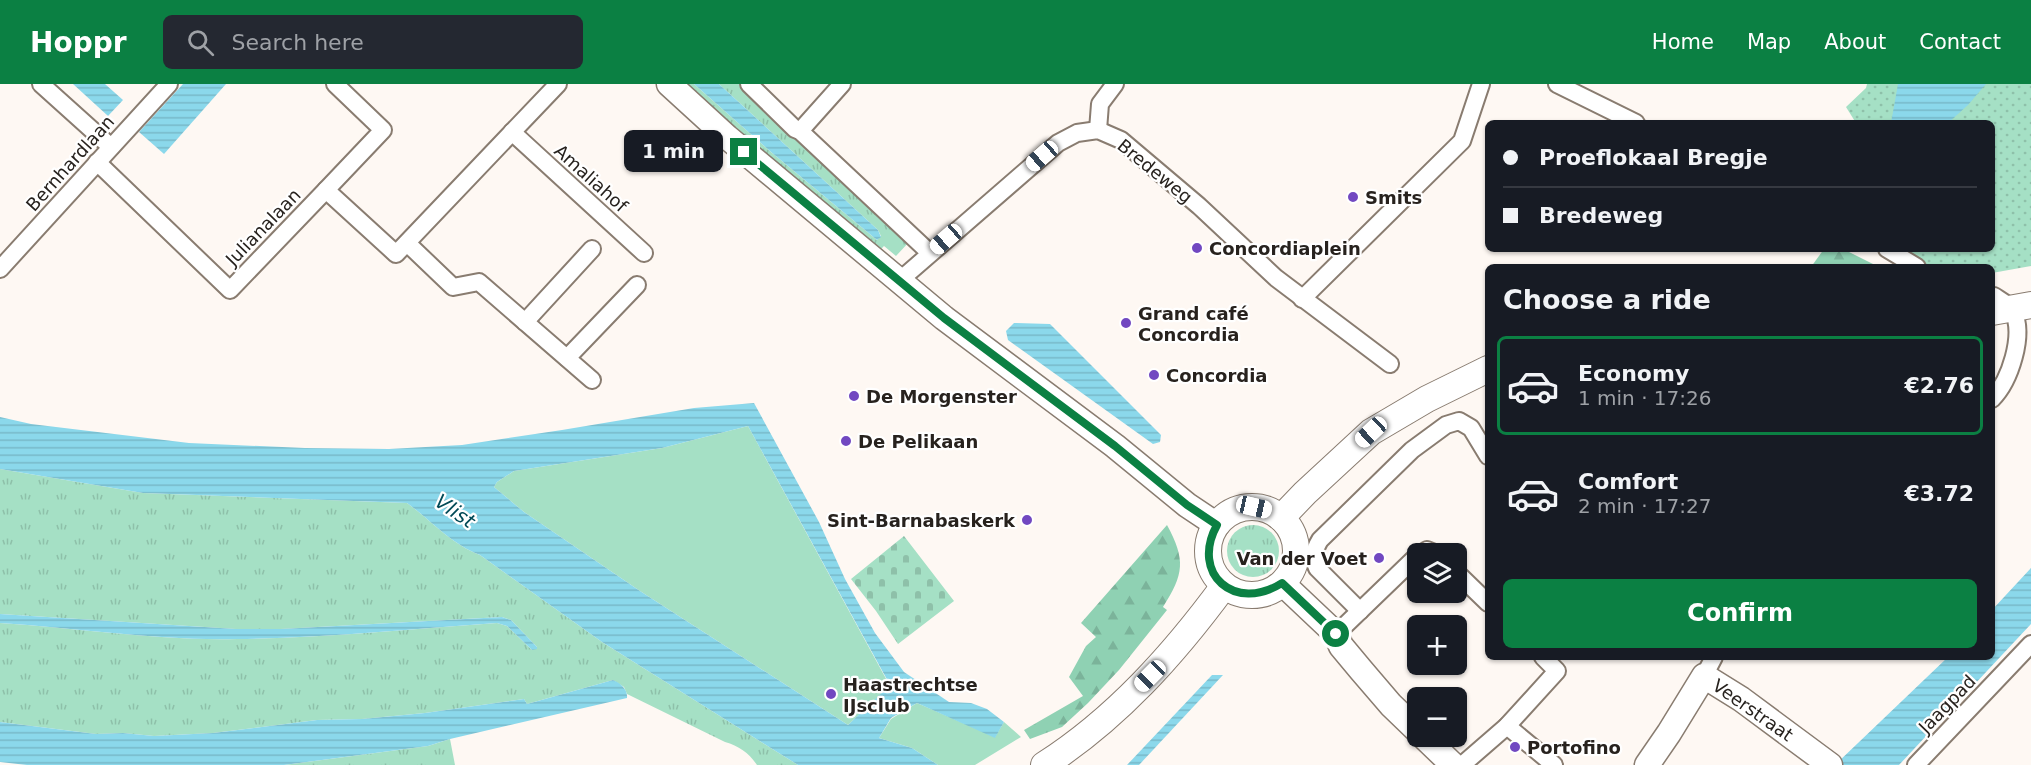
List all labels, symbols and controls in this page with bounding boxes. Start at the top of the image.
search box [163,15,583,69]
text: Hoppr [30,26,127,59]
icon: search [184,26,217,59]
text: Search here [232,30,364,55]
text: Home [1652,30,1714,54]
text: Map [1747,30,1791,54]
text: About [1824,30,1886,54]
text: Contact [1919,30,2001,54]
street label: Bernhardlaan [22,111,118,215]
callout: 1 min [624,131,723,173]
street label: Bredeweg [1113,134,1197,208]
car [1023,137,1061,175]
route end [730,138,757,165]
text: 1 min [642,139,705,163]
street label: Amaliahof [550,140,632,217]
text: Proeflokaal Bregje [1539,145,1768,170]
street label: Julianalaan [220,184,305,271]
place label: Smits [1365,187,1422,208]
marker: Smits [1346,190,1360,204]
text: Bredeweg [1539,203,1663,228]
car [927,220,965,258]
place label: Concordiaplein [1209,238,1361,259]
marker: Concordiaplein [1190,241,1204,255]
text: Choose a ride [1503,284,1711,315]
place label: Grand café Concordia [1138,303,1249,345]
marker: Grand café Concordia [1119,316,1133,330]
icon: car [1506,359,1560,413]
text: Economy [1578,361,1689,386]
place label: Concordia [1166,365,1268,386]
marker: Concordia [1147,368,1161,382]
text: €2.76 [1904,373,1974,398]
place label: De Morgenster [866,386,1017,407]
text: 1 min · 17:26 [1578,386,1712,410]
marker: De Morgenster [847,389,861,403]
car [1352,413,1390,451]
place label: De Pelikaan [858,431,978,452]
marker: De Pelikaan [839,434,853,448]
icon: car [1506,467,1560,521]
text: Comfort [1578,469,1678,494]
text: €3.72 [1904,481,1974,506]
water label: Vlist [430,489,481,534]
car [1234,494,1274,520]
text: 2 min · 17:27 [1578,494,1712,518]
place label: Sint-Barnabaskerk [827,510,1016,531]
marker: Sint-Barnabaskerk [1020,513,1034,527]
map controls [1407,543,1467,747]
button: layers [1407,543,1467,603]
place label: Van der Voet [1236,548,1367,569]
marker: Van der Voet [1372,551,1386,565]
button: Confirm [1503,579,1977,648]
button: + [1407,615,1467,675]
route start [1322,620,1349,647]
car [1131,657,1169,695]
street label: Jaagpad [1914,671,1980,738]
place label: Haastrechtse IJsclub [843,674,978,716]
street label: Veerstraat [1709,675,1797,745]
marker: Haastrechtse IJsclub [824,687,838,701]
button: − [1407,687,1467,747]
place label: Portofino [1527,737,1621,758]
marker: Portofino [1508,740,1522,754]

